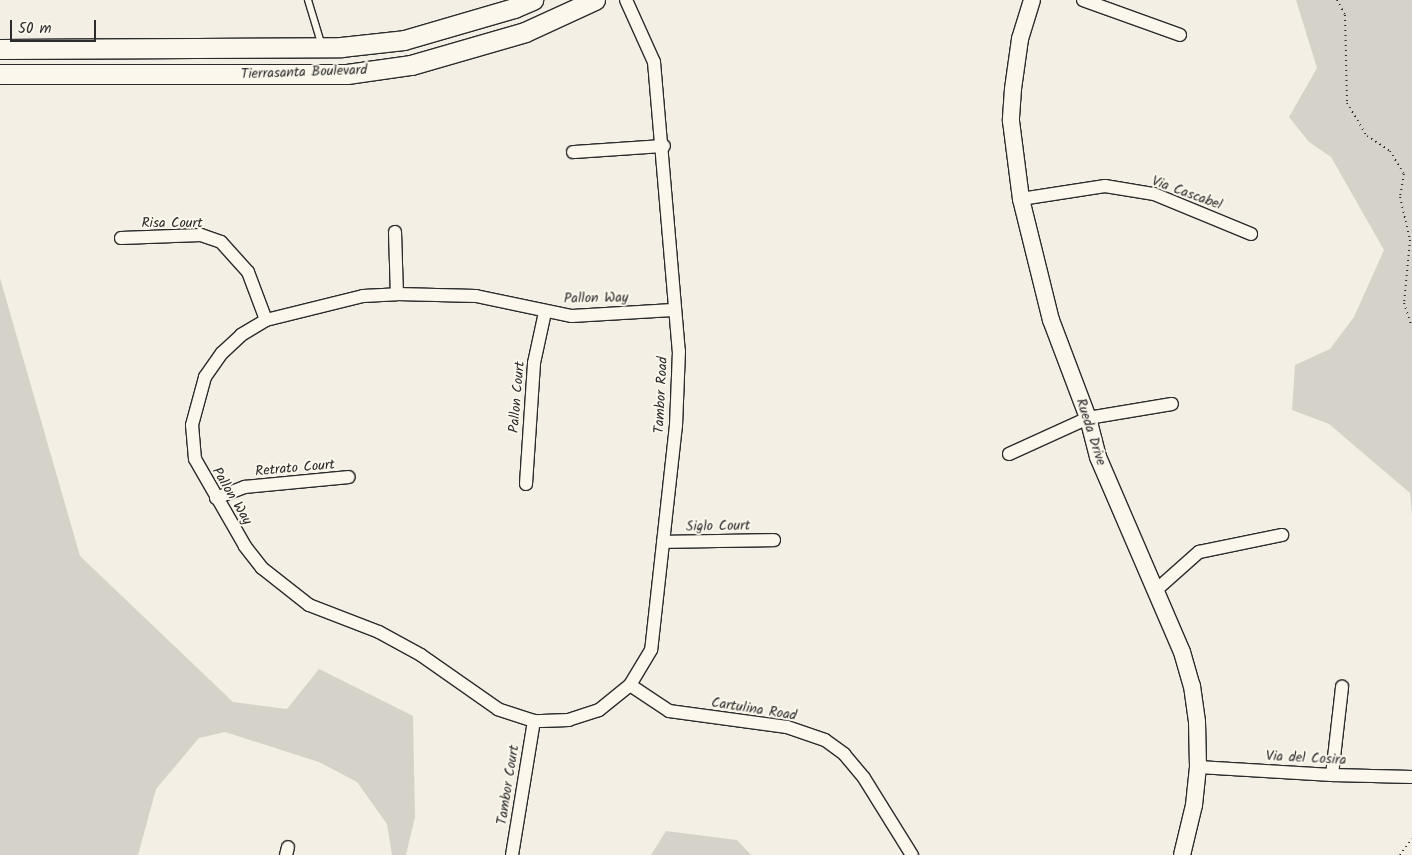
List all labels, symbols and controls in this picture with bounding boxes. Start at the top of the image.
scale bar [12,10,99,42]
text: 50 m [18,17,52,41]
street label: Tierrasanta Boulevard [241,61,367,83]
street label: Via Cascabel [1149,172,1225,214]
street label: Risa Court [141,215,203,231]
street label: Pallon Way [564,289,628,307]
street label: Tambor Road [651,356,671,434]
street label: Pallon Court [505,360,529,434]
street label: Rueda Drive [1072,396,1110,468]
street label: Retrato Court [254,456,336,480]
street label: Pallon Way [208,464,256,528]
street label: Siglo Court [686,517,750,535]
street label: Cartulina Road [710,694,798,724]
street label: Tambor Court [493,744,523,826]
street label: Via del Cosira [1265,748,1347,768]

